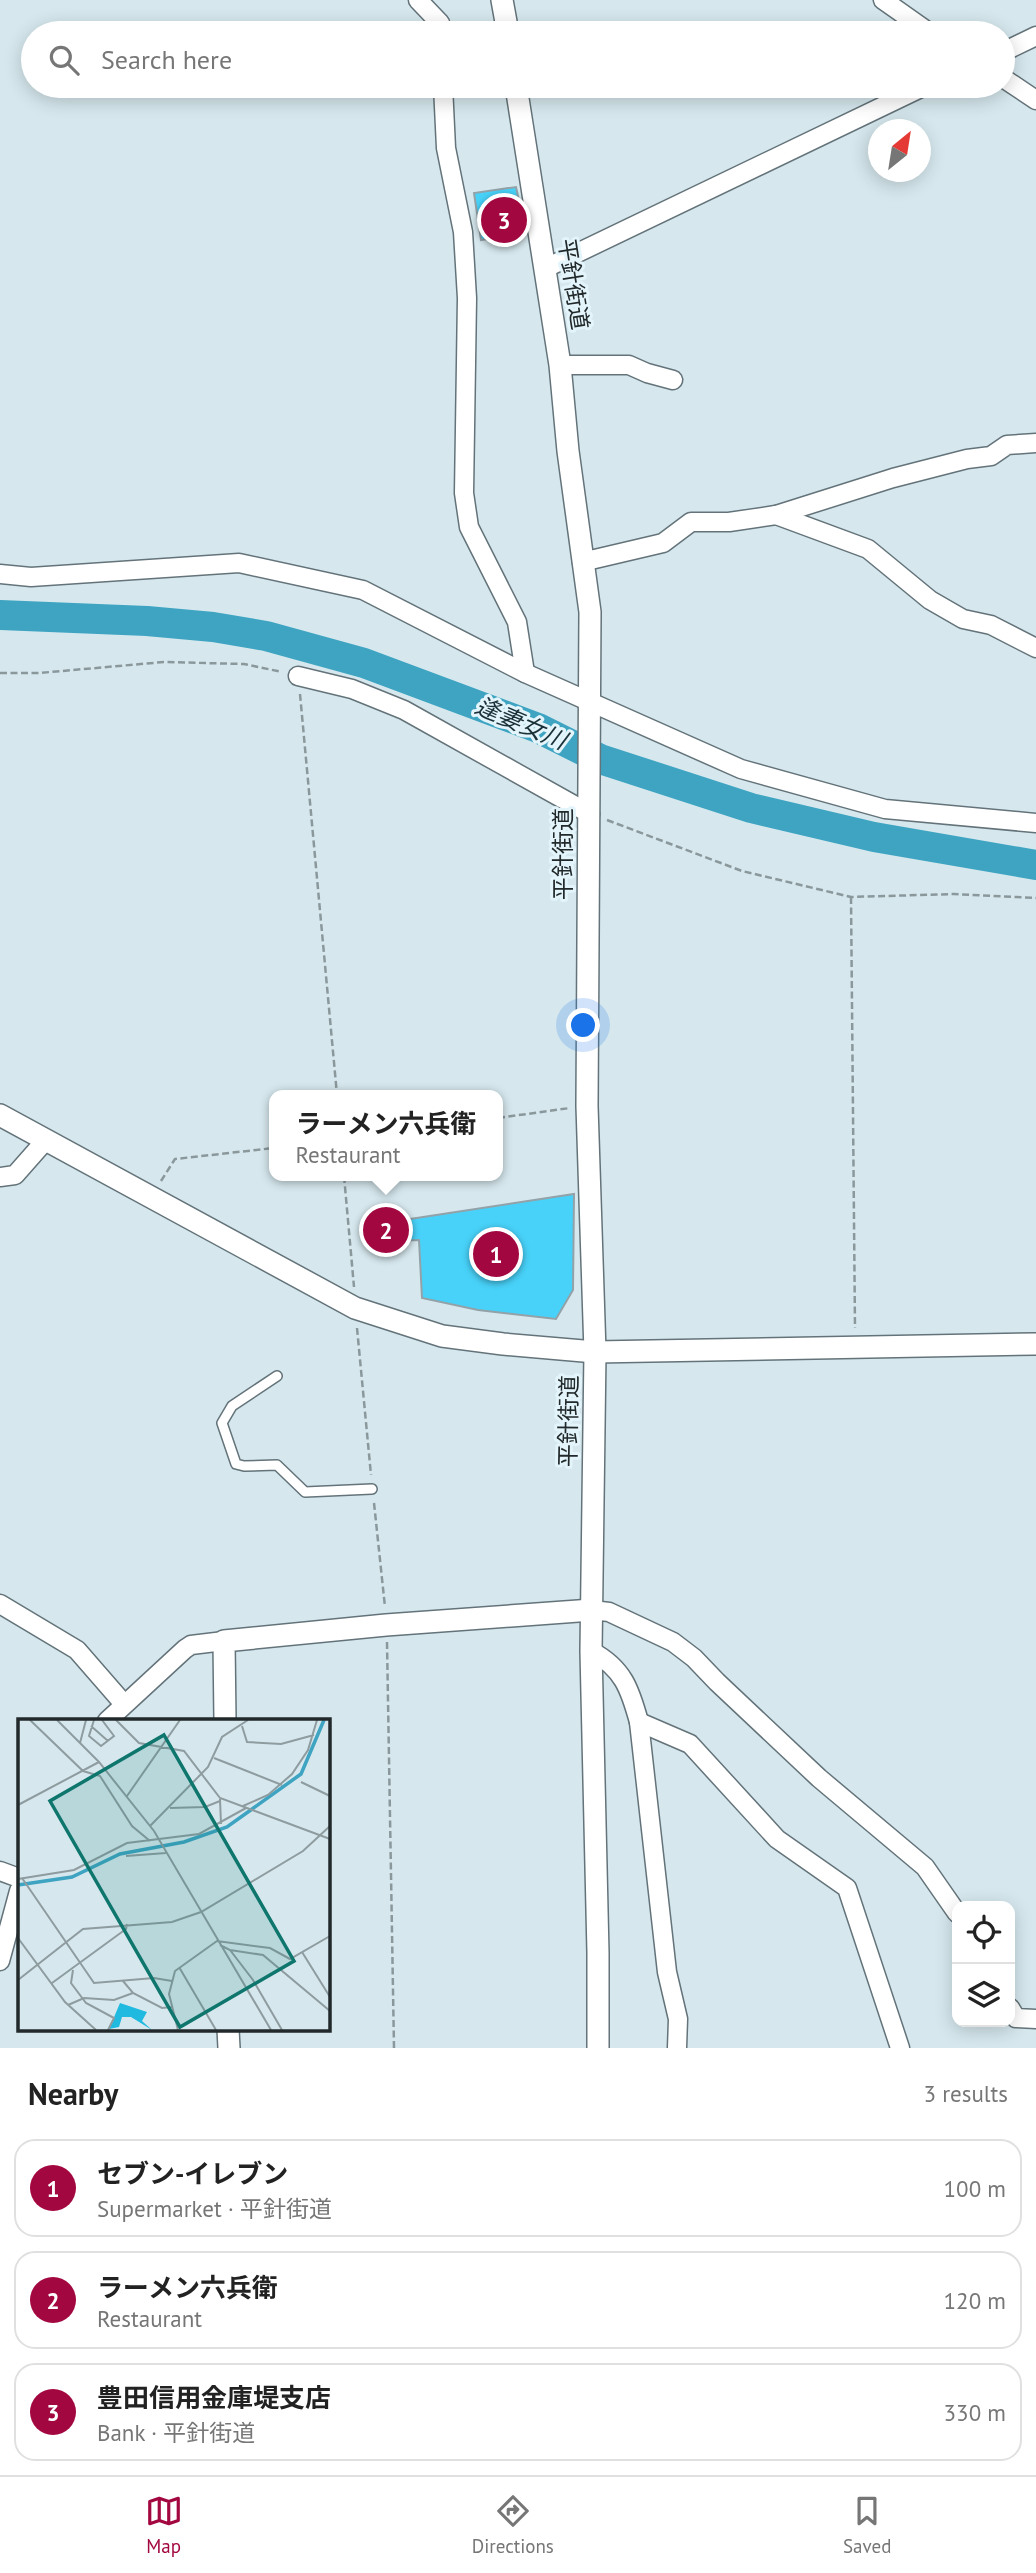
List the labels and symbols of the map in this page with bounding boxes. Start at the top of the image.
north arrow [868,119,931,182]
pin: 3 [481,194,527,246]
street label: 平針街道 [552,236,596,332]
water label: 逢妻女川 [471,690,574,757]
street label: 平針街道 [548,808,577,900]
your location [566,1008,600,1042]
pin: 2 [363,1204,409,1256]
pin: 1 [473,1228,519,1280]
street label: 平針街道 [553,1375,583,1467]
inset map [18,1719,329,2030]

